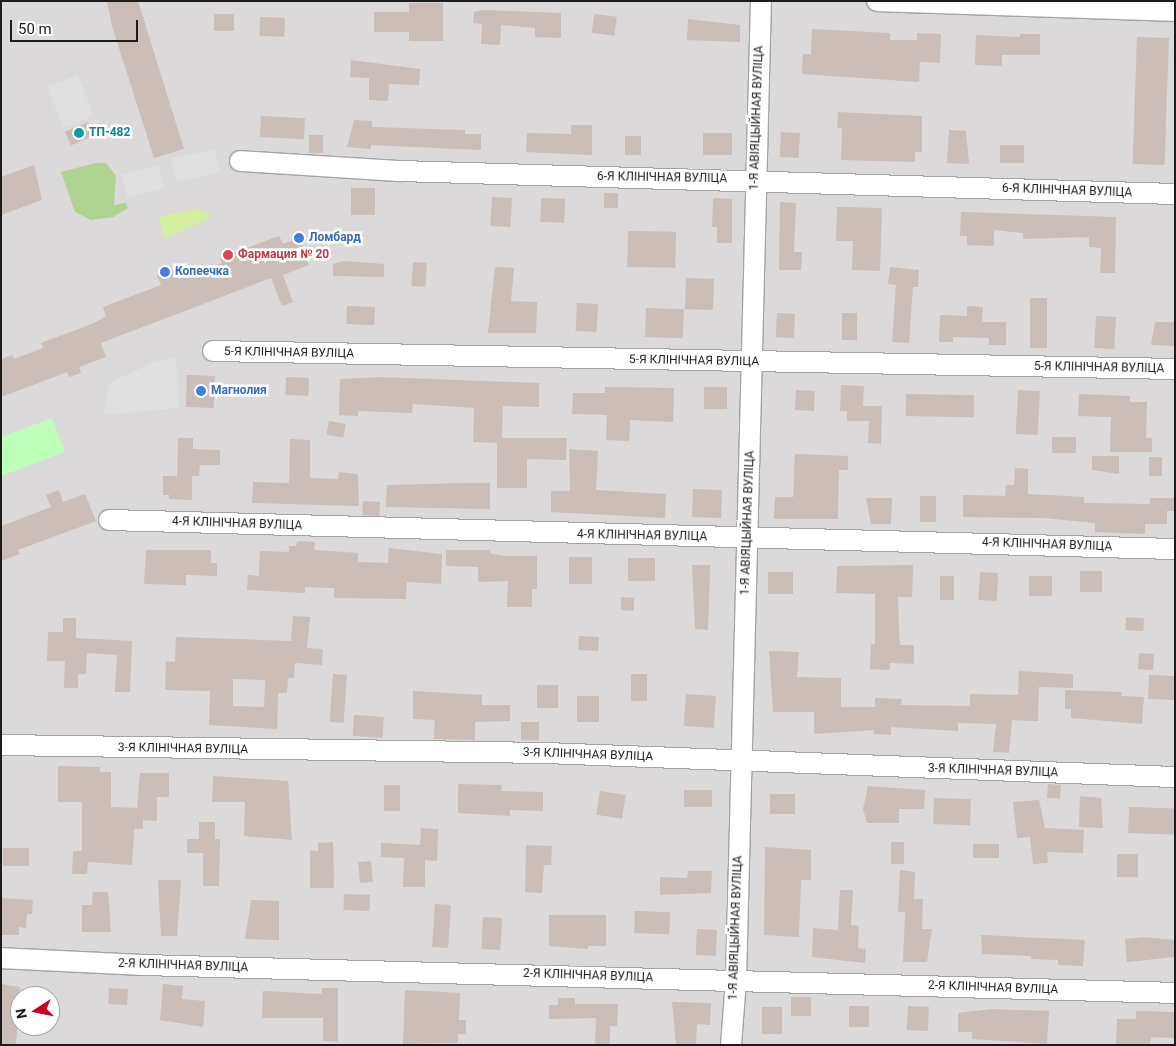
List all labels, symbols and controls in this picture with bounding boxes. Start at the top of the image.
scale bar [12,10,140,42]
text: 50 m [18,20,52,38]
street label: 1-Я АВІЯЦЫЙНАЯ ВУЛІЦА [747,45,767,191]
place label: ТП-482 [89,126,130,140]
marker: ТП-482 [73,127,85,139]
street label: 6-Я КЛІНІЧНАЯ ВУЛІЦА [597,170,727,186]
street label: 6-Я КЛІНІЧНАЯ ВУЛІЦА [1002,182,1132,200]
place label: Ломбард [309,231,361,245]
marker: Ломбард [293,232,305,244]
place label: Фармация № 20 [238,248,329,262]
marker: Фармация № 20 [222,249,234,261]
place label: Копеечка [175,265,229,279]
marker: Копеечка [159,266,171,278]
street label: 5-Я КЛІНІЧНАЯ ВУЛІЦА [224,345,354,361]
street label: 5-Я КЛІНІЧНАЯ ВУЛІЦА [629,353,759,369]
street label: 5-Я КЛІНІЧНАЯ ВУЛІЦА [1034,360,1164,376]
place label: Магнолия [211,384,267,398]
marker: Магнолия [195,385,207,397]
street label: 1-Я АВІЯЦЫЙНАЯ ВУЛІЦА [738,450,758,596]
street label: 4-Я КЛІНІЧНАЯ ВУЛІЦА [172,515,302,533]
street label: 4-Я КЛІНІЧНАЯ ВУЛІЦА [577,528,707,544]
street label: 4-Я КЛІНІЧНАЯ ВУЛІЦА [982,536,1112,554]
street label: 3-Я КЛІНІЧНАЯ ВУЛІЦА [118,741,248,757]
street label: 3-Я КЛІНІЧНАЯ ВУЛІЦА [523,746,653,764]
street label: 3-Я КЛІНІЧНАЯ ВУЛІЦА [928,762,1058,780]
street label: 1-Я АВІЯЦЫЙНАЯ ВУЛІЦА [726,855,746,1001]
street label: 2-Я КЛІНІЧНАЯ ВУЛІЦА [118,957,248,975]
street label: 2-Я КЛІНІЧНАЯ ВУЛІЦА [523,967,653,985]
street label: 2-Я КЛІНІЧНАЯ ВУЛІЦА [928,979,1058,997]
north arrow [10,986,60,1036]
text: N [12,1007,30,1020]

